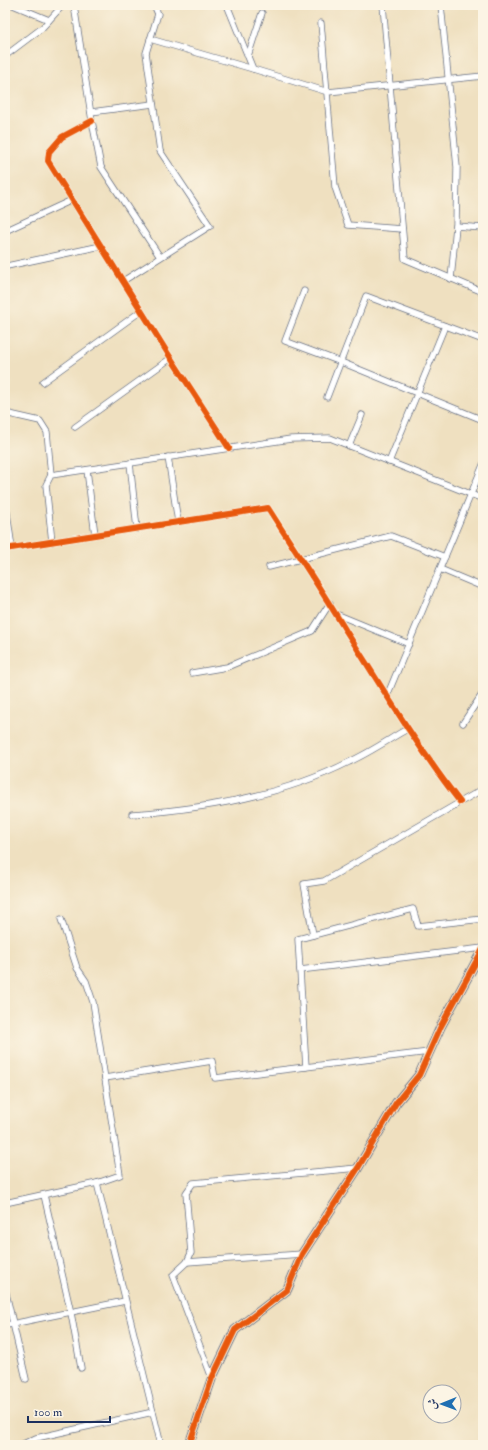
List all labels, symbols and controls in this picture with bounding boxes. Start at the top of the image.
north arrow [422,1384,462,1424]
scale bar [28,1398,110,1424]
text: ش [426,1399,439,1410]
text: 100 m [34,1405,63,1420]

